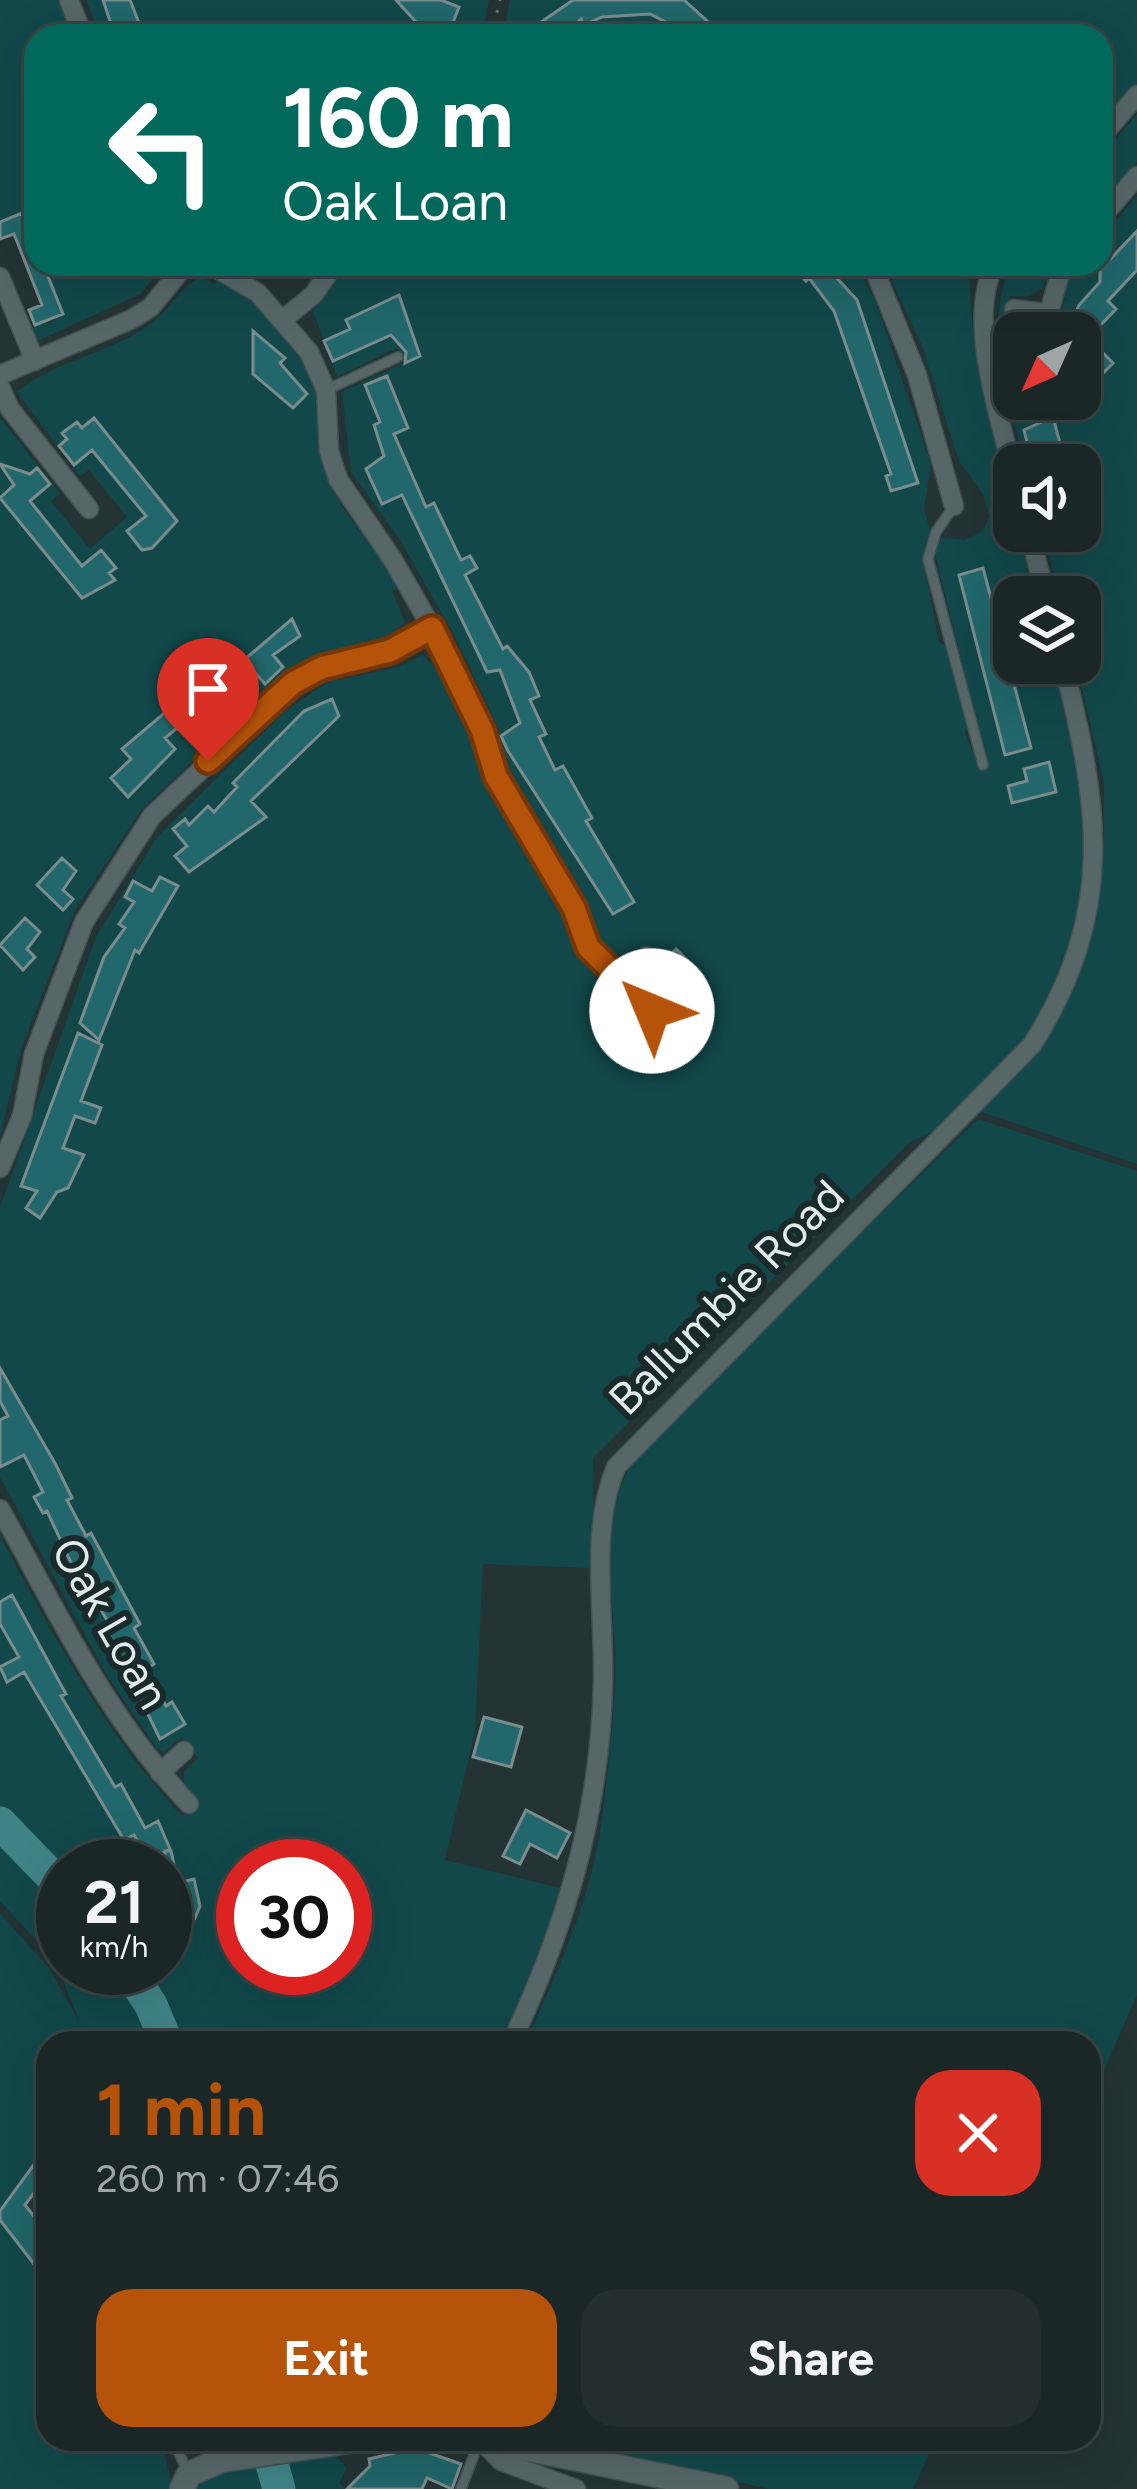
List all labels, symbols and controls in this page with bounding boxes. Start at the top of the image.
text: 160 m [282,67,514,168]
icon: left [84,72,240,228]
text: Oak Loan [282,169,508,234]
north arrow [993,312,1101,420]
map controls [993,312,1101,684]
button: sound [993,444,1101,552]
button: layers [993,576,1101,684]
pin [157,638,259,761]
icon: arrive [175,656,241,722]
position arrow [589,948,715,1074]
street label: Ballumbie Road [597,1168,855,1426]
street label: Oak Loan [41,1528,181,1718]
speed limit sign: 30 [216,1839,372,1995]
text: 21 [84,1866,144,1938]
text: km/h [80,1928,148,1965]
text: 1 min [96,2067,266,2153]
button: close [915,2070,1041,2196]
text: 260 m · 07:46 [96,2155,339,2202]
button: Exit [96,2289,557,2427]
button: Share [581,2289,1041,2427]

